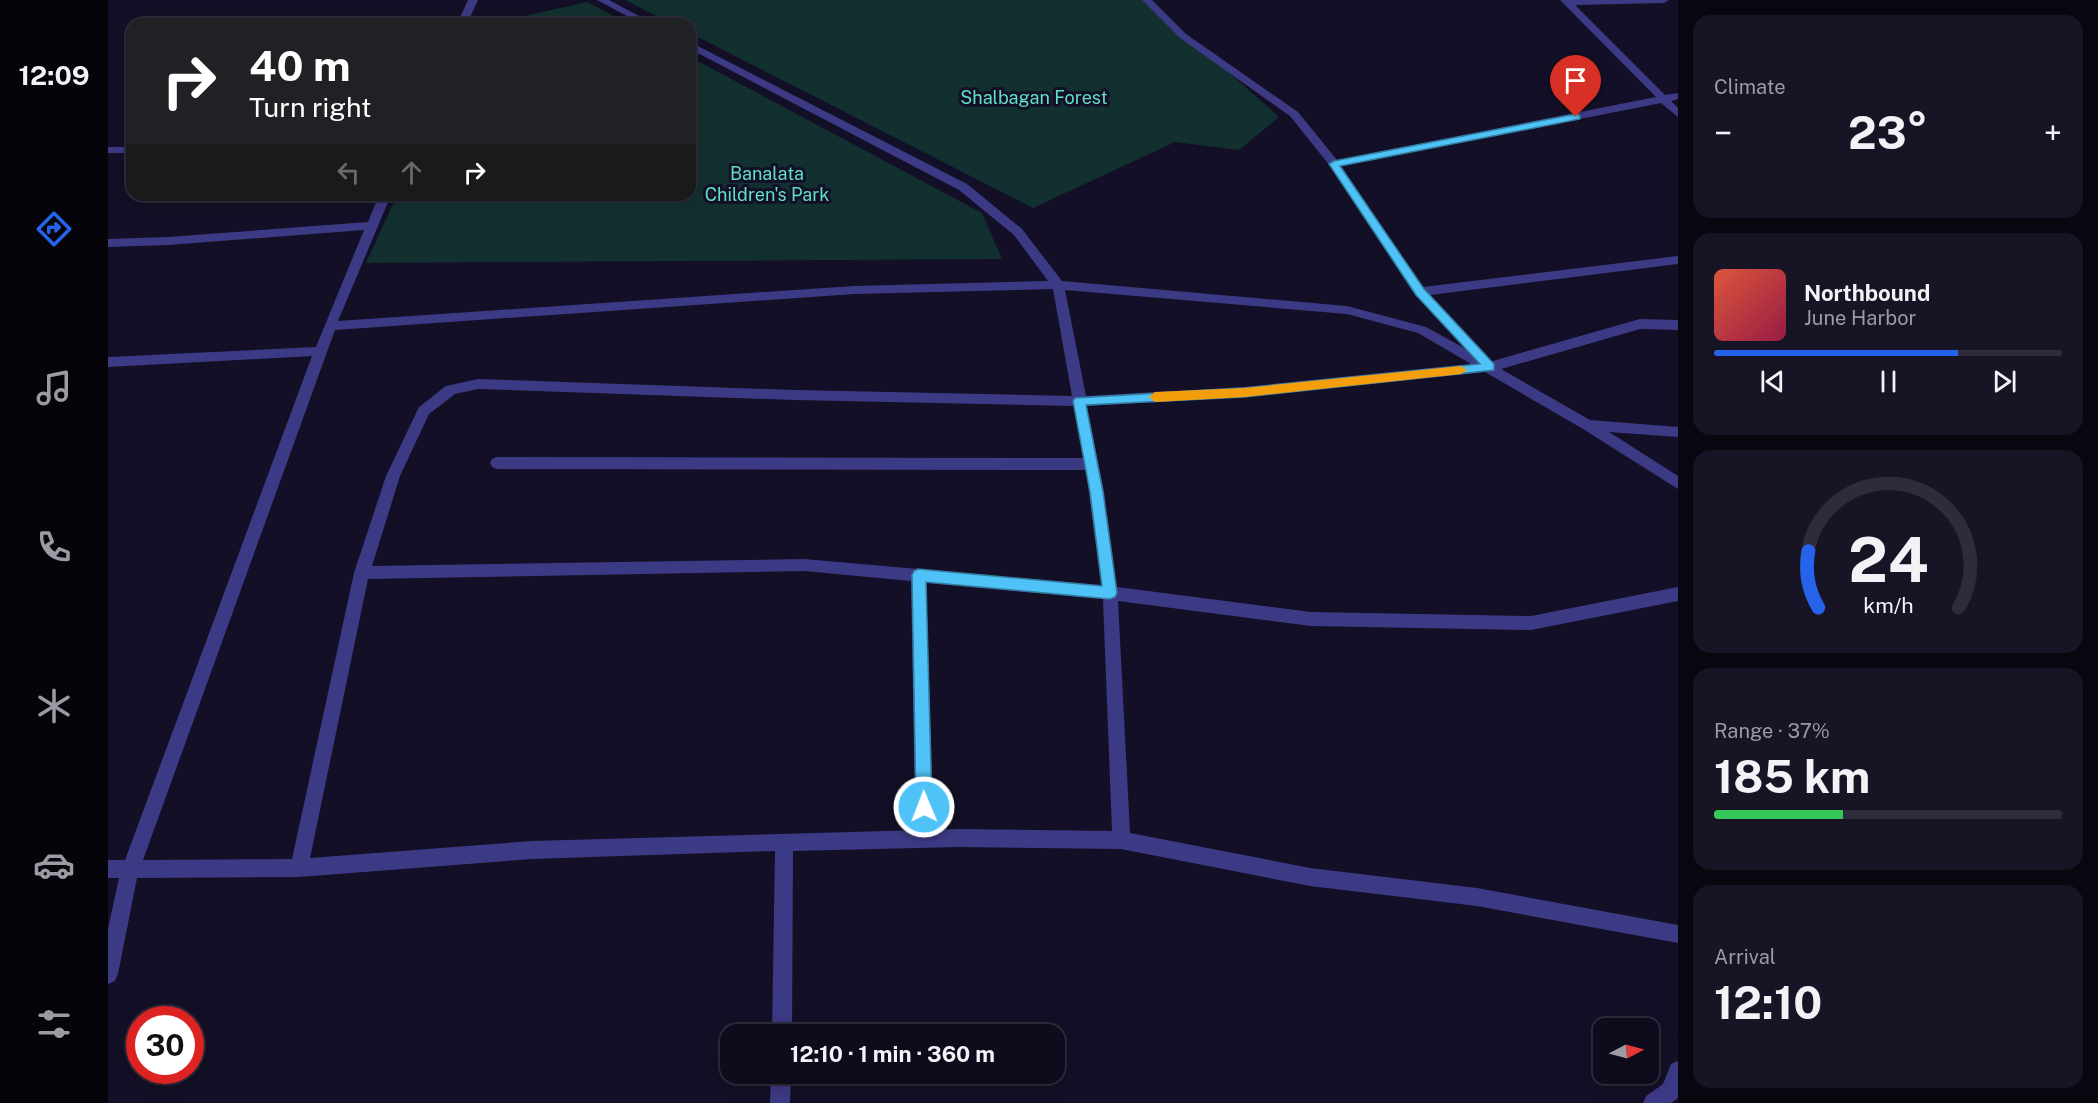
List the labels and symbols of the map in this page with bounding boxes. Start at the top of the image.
pin [1550,55,1601,117]
park label: Shalbagan Forest [960,87,1108,108]
park label: Banalata Children's Park [705,163,829,205]
position arrow [892,775,956,839]
speed limit sign: 30 [126,1006,204,1084]
north arrow [1593,1018,1659,1084]

